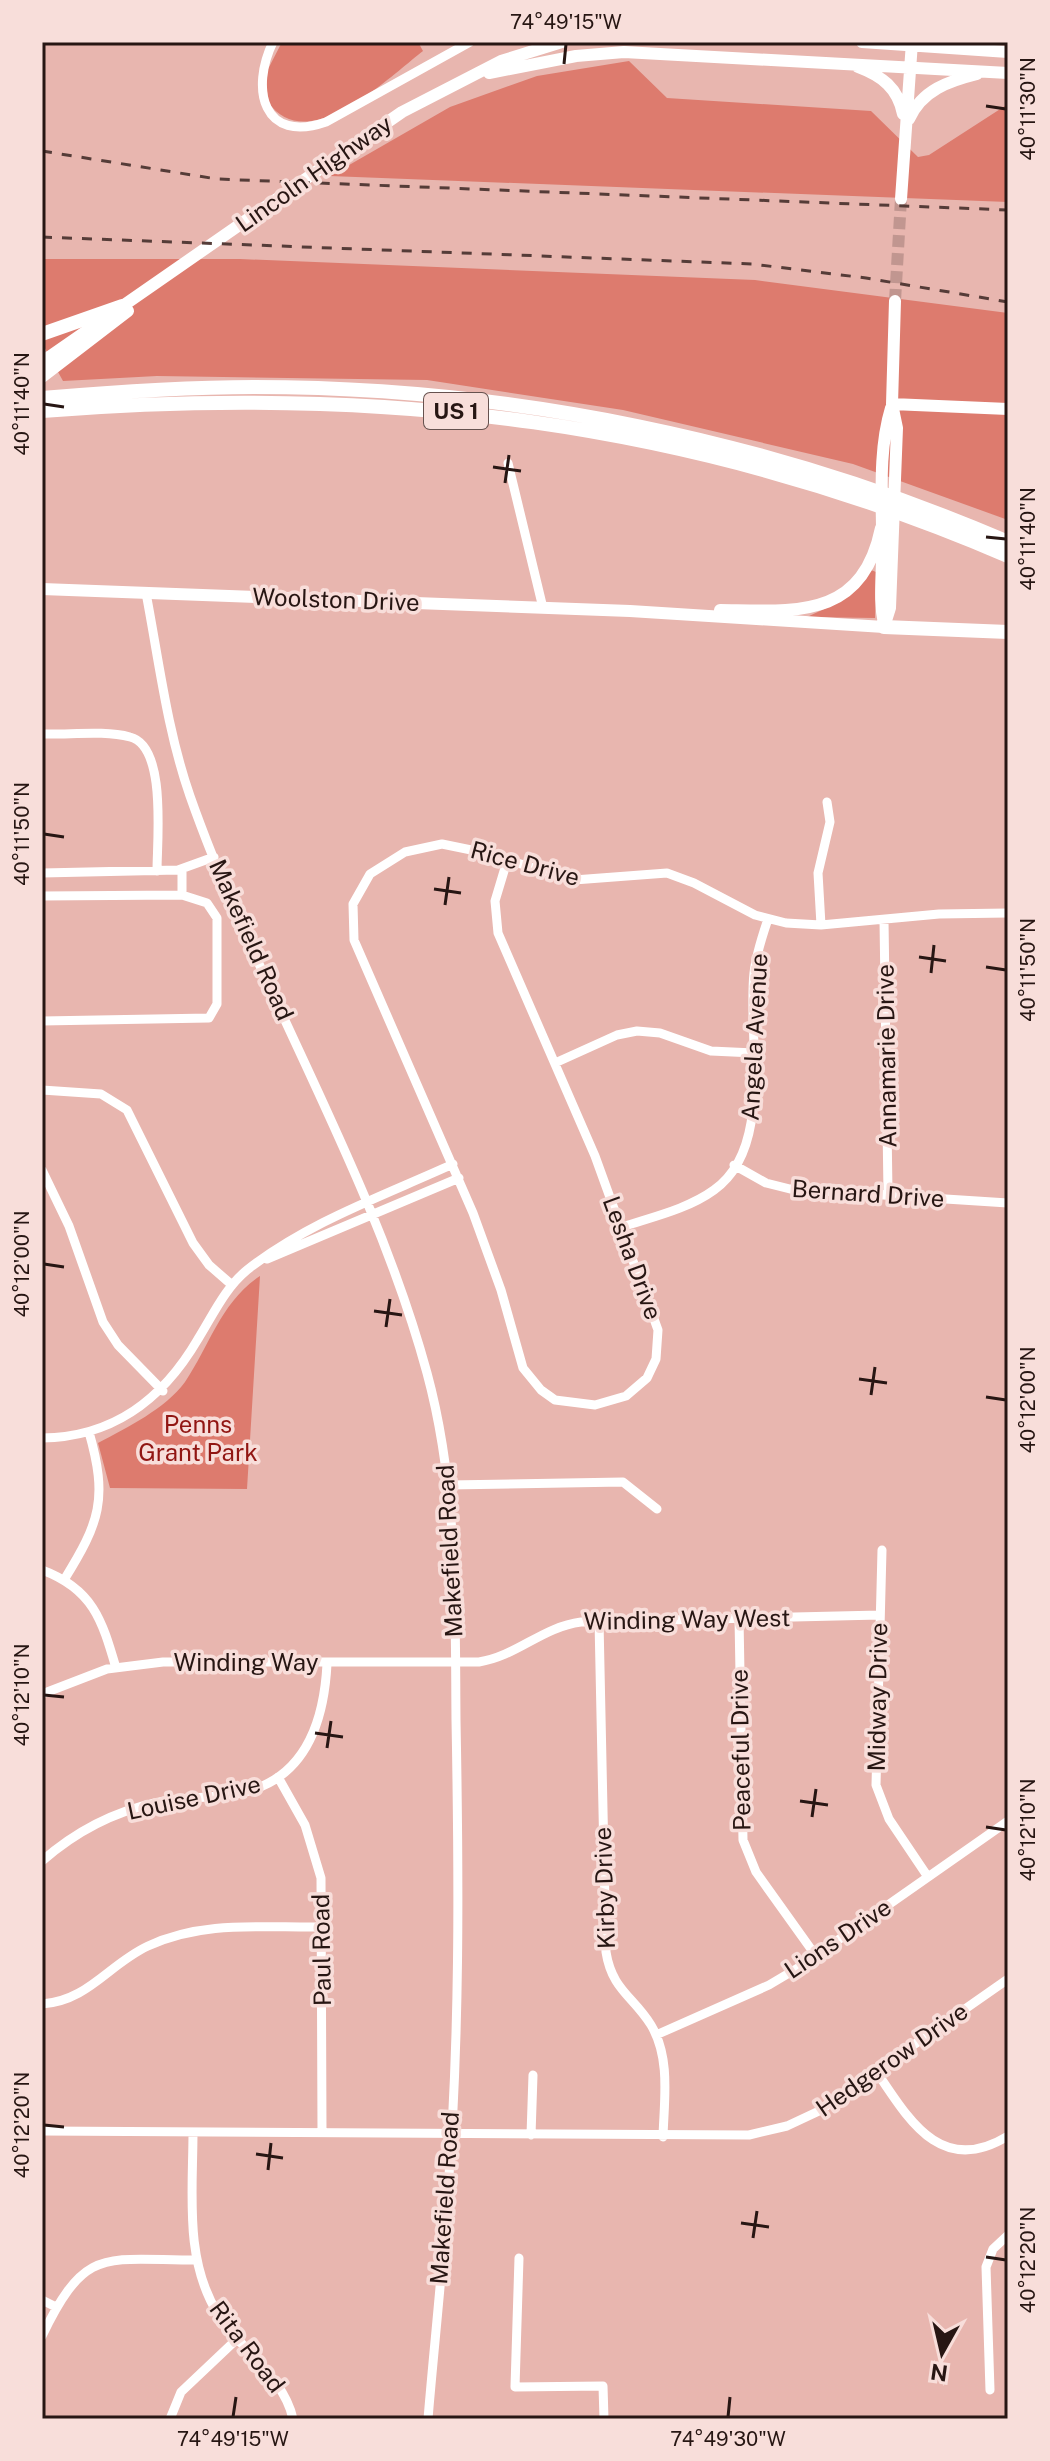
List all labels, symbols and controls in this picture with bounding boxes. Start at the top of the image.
text: 74°49'15"W [510,10,622,34]
text: 40°11'30"N [1016,57,1040,161]
street label: Lincoln Highway [230,109,397,237]
text: 40°11'40"N [10,352,34,456]
road number: US 1 [424,393,488,429]
text: 40°11'40"N [1016,487,1040,591]
street label: Woolston Drive [252,582,420,616]
text: 40°11'50"N [10,782,34,886]
street label: Rice Drive [468,835,583,891]
street label: Makefield Road [204,855,300,1024]
text: 40°11'50"N [1016,918,1040,1022]
street label: Angela Avenue [736,952,772,1121]
street label: Annamarie Drive [870,964,902,1148]
street label: Bernard Drive [791,1174,945,1212]
street label: Lesha Drive [598,1192,668,1323]
text: 40°12'00"N [10,1210,34,1318]
text: 40°12'00"N [1016,1346,1040,1454]
park label: Penns Grant Park [138,1410,258,1466]
street label: Makefield Road [430,1464,468,1638]
street label: Winding Way West [583,1603,791,1635]
street label: Midway Drive [862,1622,892,1772]
text: 40°12'10"N [10,1643,34,1747]
street label: Winding Way [173,1648,319,1676]
street label: Peaceful Drive [725,1669,755,1831]
street label: Louise Drive [124,1769,263,1825]
text: 40°12'10"N [1016,1778,1040,1882]
street label: Kirby Drive [588,1827,620,1950]
street label: Lions Drive [779,1892,896,1984]
street label: Paul Road [306,1894,336,2006]
street label: Hedgerow Drive [810,1996,973,2122]
text: 40°12'20"N [10,2072,34,2178]
street label: Makefield Road [424,2111,464,2285]
text: 40°12'20"N [1016,2207,1040,2313]
street label: Rita Road [204,2295,291,2398]
north arrow [902,2313,982,2393]
text: N [929,2359,950,2387]
text: 74°49'15"W [177,2427,289,2451]
text: 74°49'30"W [670,2427,786,2451]

